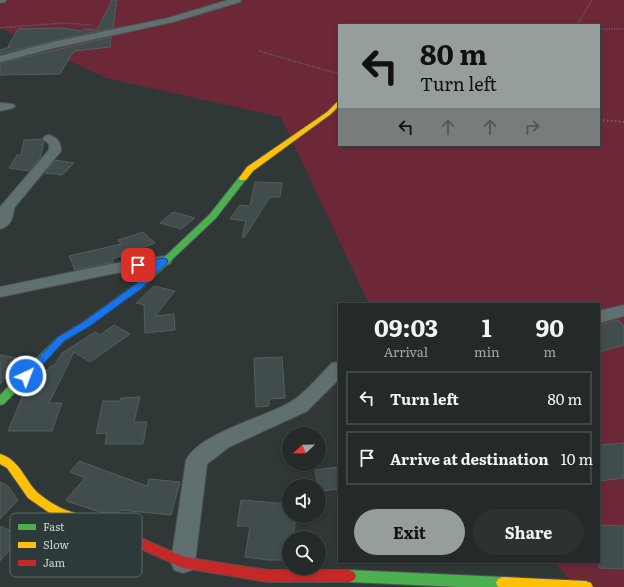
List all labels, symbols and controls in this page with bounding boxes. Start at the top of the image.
text: 80 m [420,32,487,74]
icon: left [354,40,406,92]
text: Turn left [420,70,497,97]
icon: left [395,116,417,138]
icon: ahead [437,116,459,138]
icon: ahead [479,116,501,138]
icon: right [521,116,543,138]
pin [121,248,155,282]
icon: arrive [127,254,149,276]
text: 09:03 [374,309,438,344]
text: 1 [482,309,492,344]
text: 90 [535,309,564,344]
text: Arrival [384,342,428,361]
text: min [474,342,500,361]
text: m [543,342,556,361]
position arrow [5,355,47,397]
icon: left [356,387,378,409]
text: Turn left [390,387,459,410]
text: 80 m [548,387,582,410]
north arrow [282,427,326,471]
map controls [282,427,326,575]
icon: arrive [356,447,378,469]
text: Arrive at destination [390,447,549,470]
text: 10 m [561,447,593,470]
button: sound [282,479,326,523]
button: Exit [354,509,465,555]
button: Share [473,509,584,555]
legend [10,513,142,577]
text: Fast [43,518,65,534]
button: search [282,531,326,575]
text: Slow [43,536,69,552]
text: Jam [43,554,66,570]

